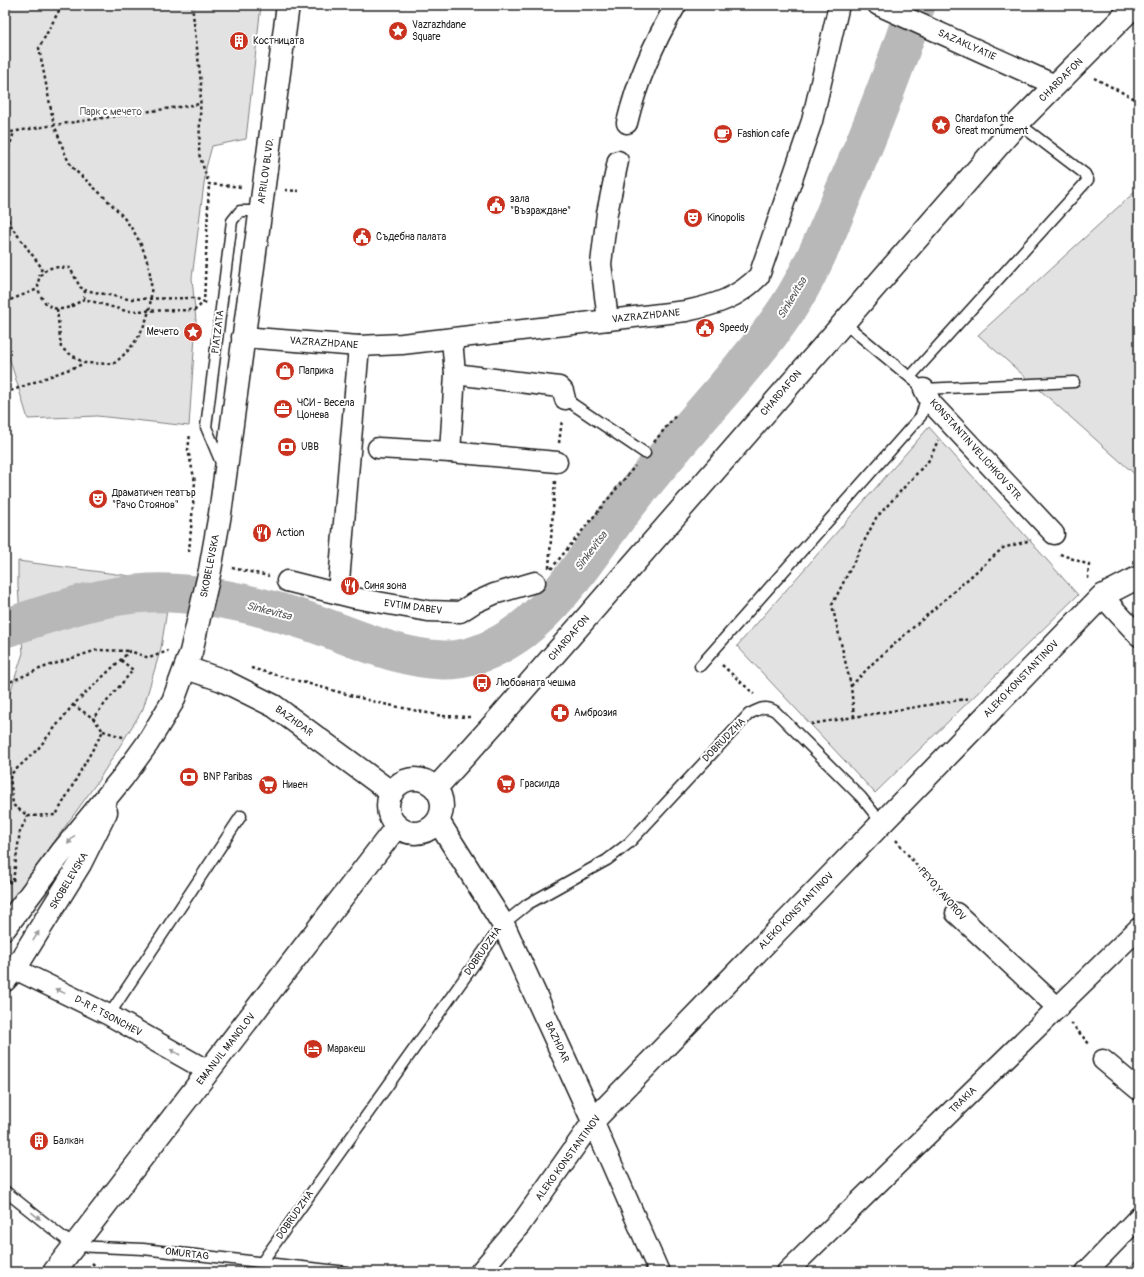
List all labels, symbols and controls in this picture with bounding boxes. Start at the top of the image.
place label: Vazrazhdane Square [412,19,466,43]
place icon: Vazrazhdane Square [387,20,409,42]
street label: SAZAKLYATIE [936,27,998,63]
building icon: Костницата [228,30,250,52]
place label: Костницата [253,35,304,47]
street label: CHARDAFON [1037,56,1085,104]
park label: Парк с мечето [80,106,143,118]
place label: Chardafon the Great monument [955,113,1029,137]
place icon: Chardafon the Great monument [930,114,952,136]
cafe icon: Fashion cafe [712,123,734,145]
place label: Fashion cafe [737,128,789,140]
street label: APRILOV BLVD. [255,137,277,205]
place label: зала "Възраждане" [510,193,571,217]
public building icon: зала "Възраждане" [485,194,507,216]
theatre icon: Kinopolis [682,207,704,229]
place label: Kinopolis [707,212,745,224]
public building icon: Съдебна палата [351,226,373,248]
place label: Съдебна палата [376,231,446,243]
water label: Sinkevitsa [775,274,810,321]
street label: VAZRAZHDANE [611,306,681,326]
street label: PIATZATA [209,309,227,354]
public building icon: Speedy [694,317,716,339]
place icon: Мечето [182,321,204,343]
place label: Speedy [719,322,749,334]
place label: Мечето [147,326,180,338]
street label: VAZRAZHDANE [289,335,359,351]
shop icon: Паприка [274,360,296,382]
place label: Паприка [299,365,334,377]
street label: CHARDAFON [758,367,804,418]
place label: ЧСИ - Весела Цонева [297,397,355,421]
street label: KONSTANTIN VELICHKOV STR. [927,397,1025,503]
office icon: ЧСИ - Весела Цонева [272,398,294,420]
bank icon: UBB [276,436,298,458]
place label: UBB [301,441,319,453]
place label: Драматичен театър "Рачо Стоянов" [111,487,196,511]
theatre icon: Драматичен театър "Рачо Стоянов" [87,488,109,510]
restaurant icon: Action [251,522,273,544]
place label: Action [276,527,305,539]
water label: Sinkevitsa [572,528,611,573]
street label: SKOBELEVSKA [198,533,222,599]
restaurant icon: Синя зона [339,575,361,597]
place label: Синя зона [364,580,407,592]
street label: EVTIM DABEV [383,597,443,617]
water label: Sinkevitsa [245,599,294,623]
street label: CHARDAFON [546,612,592,663]
street label: ALEKO KONSTANTINOV [981,638,1061,720]
bus stop icon: Любовната чешма [471,672,493,694]
place label: Любовната чешма [495,677,576,689]
pharmacy icon: Амброзия [549,702,571,724]
street label: BAZHDAR [273,703,315,739]
place label: Амброзия [574,707,617,719]
street label: DOBRUDZHA [700,715,748,765]
bank icon: BNP Paribas [178,766,200,788]
place label: BNP Paribas [203,771,253,783]
supermarket icon: Грасилда [495,773,517,795]
supermarket icon: Нивен [257,774,279,796]
place label: Грасилда [520,778,560,790]
place label: Нивен [282,779,308,791]
one-way arrow [67,835,76,845]
street label: SKOBELEVSKA [47,850,91,912]
street label: PEYO YAVOROV [916,865,968,923]
street label: ALEKO KONSTANTINOV [756,870,836,952]
street label: DOBRUDZHA [462,924,504,978]
one-way arrow [32,930,39,942]
one-way arrow [54,988,66,994]
street label: D-R P. TSONCHEV [72,993,144,1039]
street label: EMANUIL MANOLOV [194,1011,258,1087]
street label: BAZHDAR [542,1020,572,1065]
hotel icon: Маракеш [302,1038,324,1060]
place label: Маракеш [327,1043,365,1055]
one-way arrow [169,1049,180,1055]
street label: TRAKIA [947,1084,979,1116]
street label: ALEKO KONSTANTINOV [533,1113,603,1203]
building icon: Балкан [28,1130,50,1152]
place label: Балкан [53,1135,84,1147]
street label: DOBRUDZHA [274,1188,316,1242]
one-way arrow [30,1211,41,1220]
street label: OMURTAG [164,1245,210,1263]

